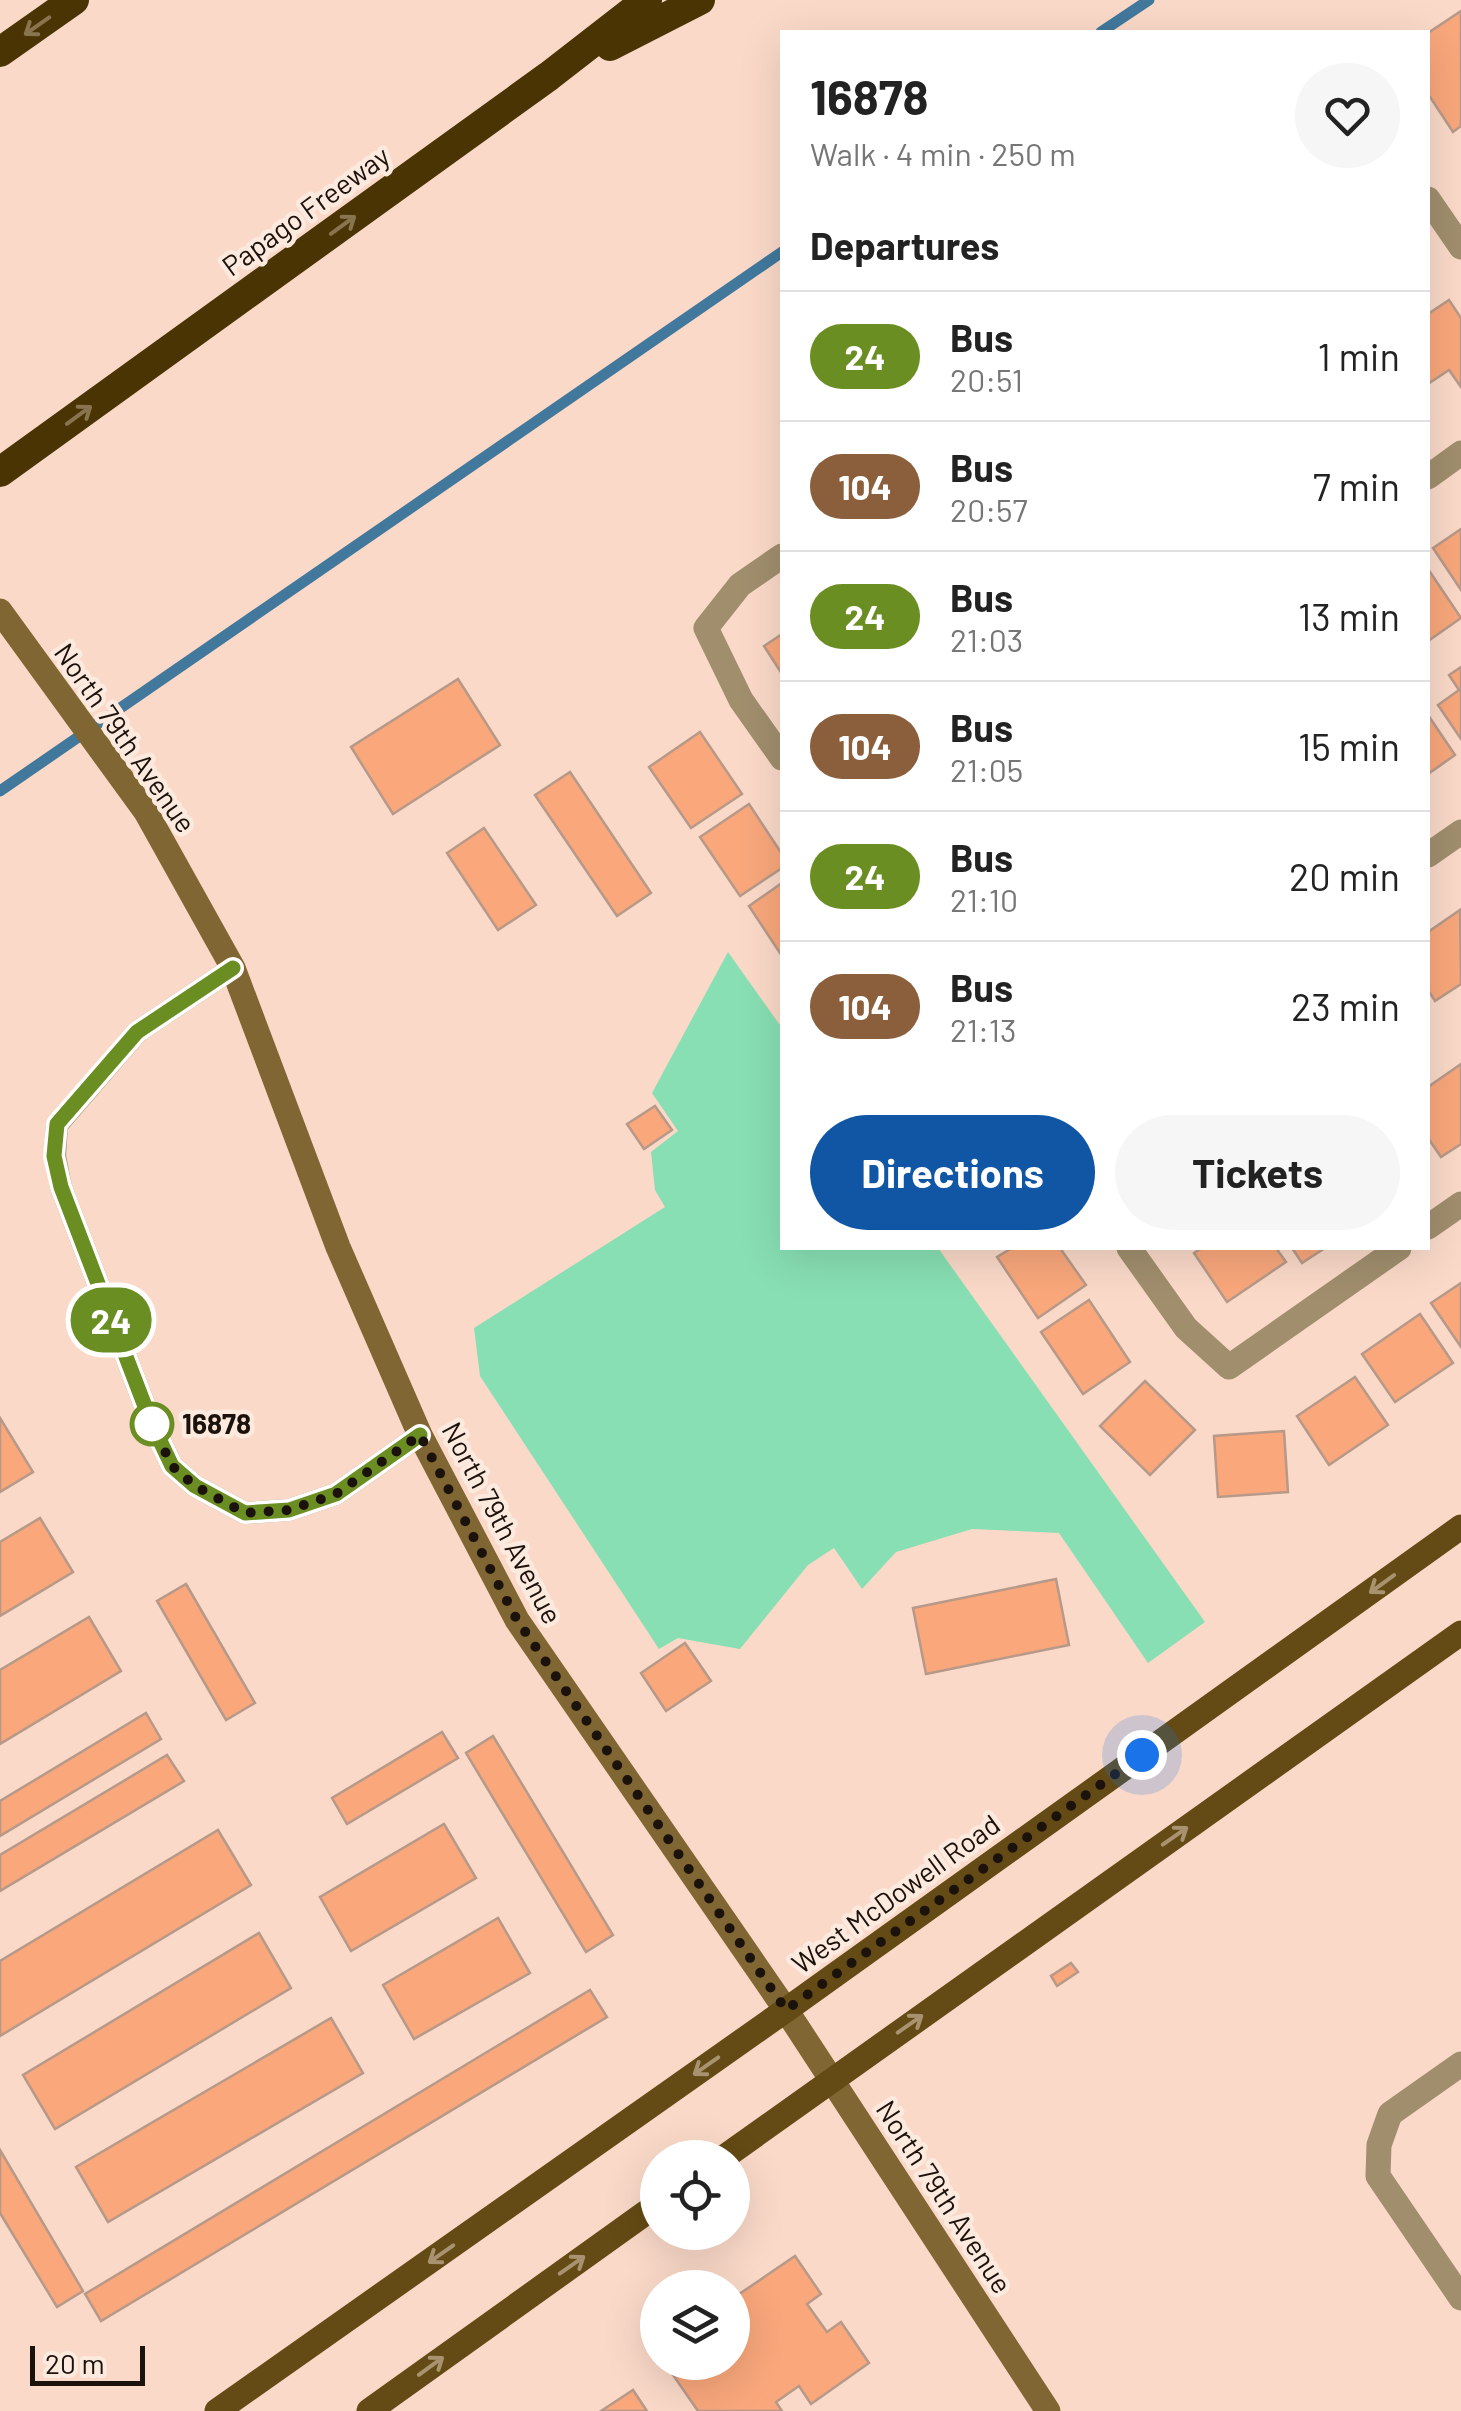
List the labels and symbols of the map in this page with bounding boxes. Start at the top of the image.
one-way arrow [24,15,51,36]
street label: Papago Freeway [215,138,396,282]
one-way arrow [329,215,356,236]
one-way arrow [65,405,92,426]
street label: North 79th Avenue [48,636,204,839]
line badge: 24 [66,1288,156,1352]
marker: 16878 [131,1403,173,1445]
place label: 16878 [182,1406,251,1440]
street label: North 79th Avenue [435,1416,570,1629]
one-way arrow [1369,1573,1396,1594]
your location [1117,1730,1167,1780]
street label: West McDowell Road [785,1806,1006,1980]
one-way arrow [1161,1825,1189,1846]
one-way arrow [896,2014,924,2035]
one-way arrow [693,2056,720,2077]
street label: North 79th Avenue [870,2094,1020,2299]
one-way arrow [427,2243,455,2264]
one-way arrow [558,2255,585,2276]
scale bar [30,2341,145,2386]
one-way arrow [417,2356,444,2377]

